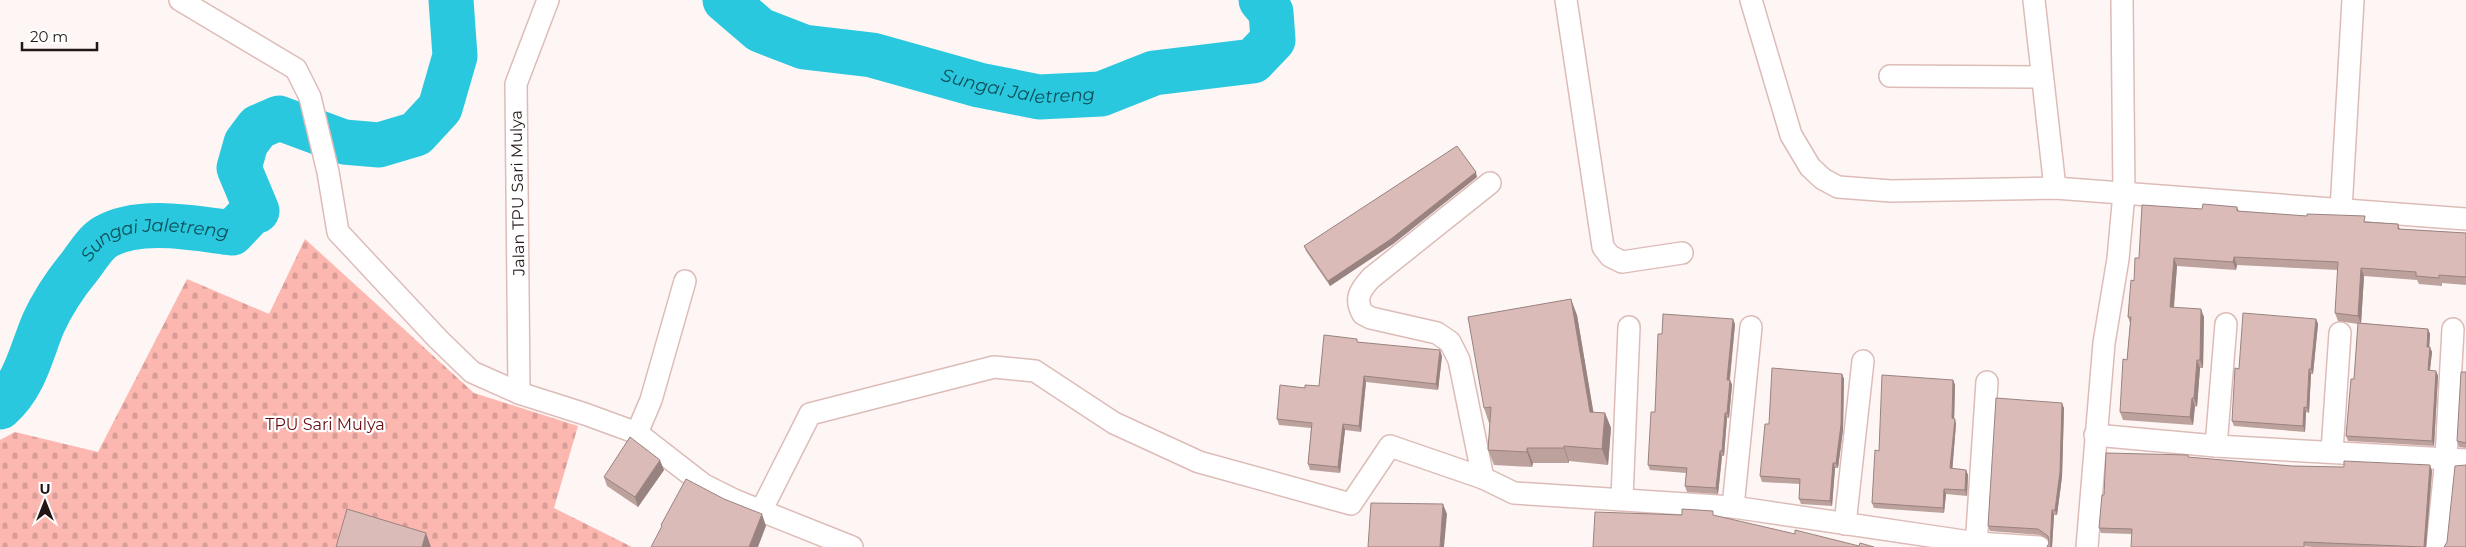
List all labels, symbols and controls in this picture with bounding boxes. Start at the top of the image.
scale bar [22,20,98,52]
text: 20 m [30,27,68,46]
water label: Sungai Jaletreng [939,64,1095,108]
street label: Jalan TPU Sari Mulya [507,110,528,277]
water label: Sungai Jaletreng [76,214,230,266]
park label: TPU Sari Mulya [265,415,385,434]
north arrow [20,477,70,527]
text: U [39,480,51,498]

